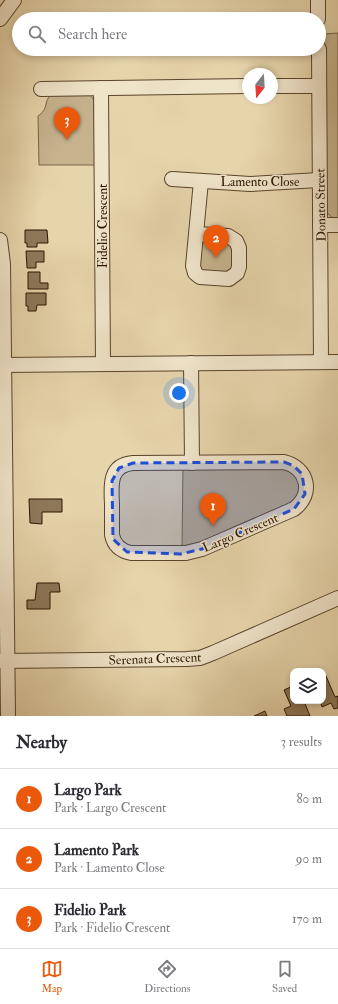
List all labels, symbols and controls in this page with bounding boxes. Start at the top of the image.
search box [12,12,326,56]
icon: search [26,23,48,45]
text: Search here [58,25,127,44]
north arrow [242,68,278,104]
pin: 3 [54,107,80,140]
street label: Donato Street [312,168,330,242]
street label: Lamento Close [221,174,300,190]
street label: Fidelio Crescent [95,184,111,268]
pin: 2 [203,225,229,258]
your location [169,383,189,403]
pin: 1 [200,493,226,526]
street label: Largo Crescent [200,510,281,556]
street label: Serenata Crescent [108,649,202,669]
map controls [290,668,326,704]
button: layers [290,668,326,704]
text: Nearby [16,732,67,753]
text: 3 results [281,734,322,750]
text: Largo Park [54,781,122,800]
text: 1 [27,791,31,807]
text: 80 m [296,791,322,807]
text: Park · Largo Crescent [54,800,166,816]
text: Lamento Park [54,841,139,860]
text: 2 [26,851,32,867]
text: 90 m [296,851,322,867]
text: Park · Lamento Close [54,860,165,876]
text: Fidelio Park [54,901,126,920]
text: 3 [27,911,32,927]
text: 170 m [292,911,322,927]
text: Park · Fidelio Crescent [54,920,170,936]
tab: Map [41,958,63,995]
tab: Directions [144,958,191,995]
tab: Saved [272,958,297,995]

